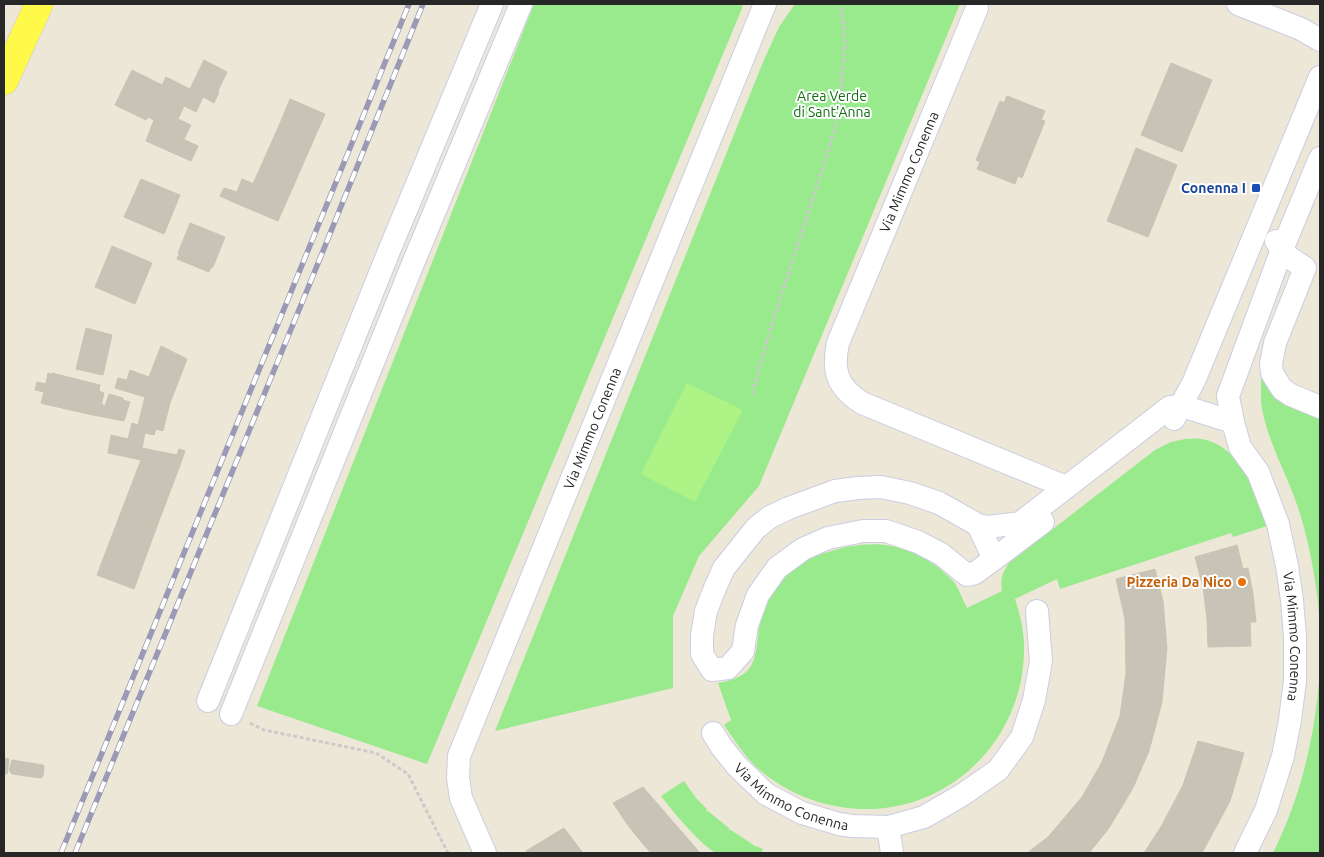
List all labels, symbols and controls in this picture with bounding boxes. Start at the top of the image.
park label: Area Verde di Sant'Anna [793,88,871,120]
street label: Via Mimmo Conenna [876,109,942,235]
place label: Conenna I [1181,180,1246,196]
marker: Conenna I [1250,182,1262,194]
street label: Via Mimmo Conenna [560,365,624,492]
street label: Via Mimmo Conenna [1280,571,1303,702]
place label: Pizzeria Da Nico [1127,574,1232,590]
marker: Pizzeria Da Nico [1236,576,1248,588]
street label: Via Mimmo Conenna [731,760,850,833]

